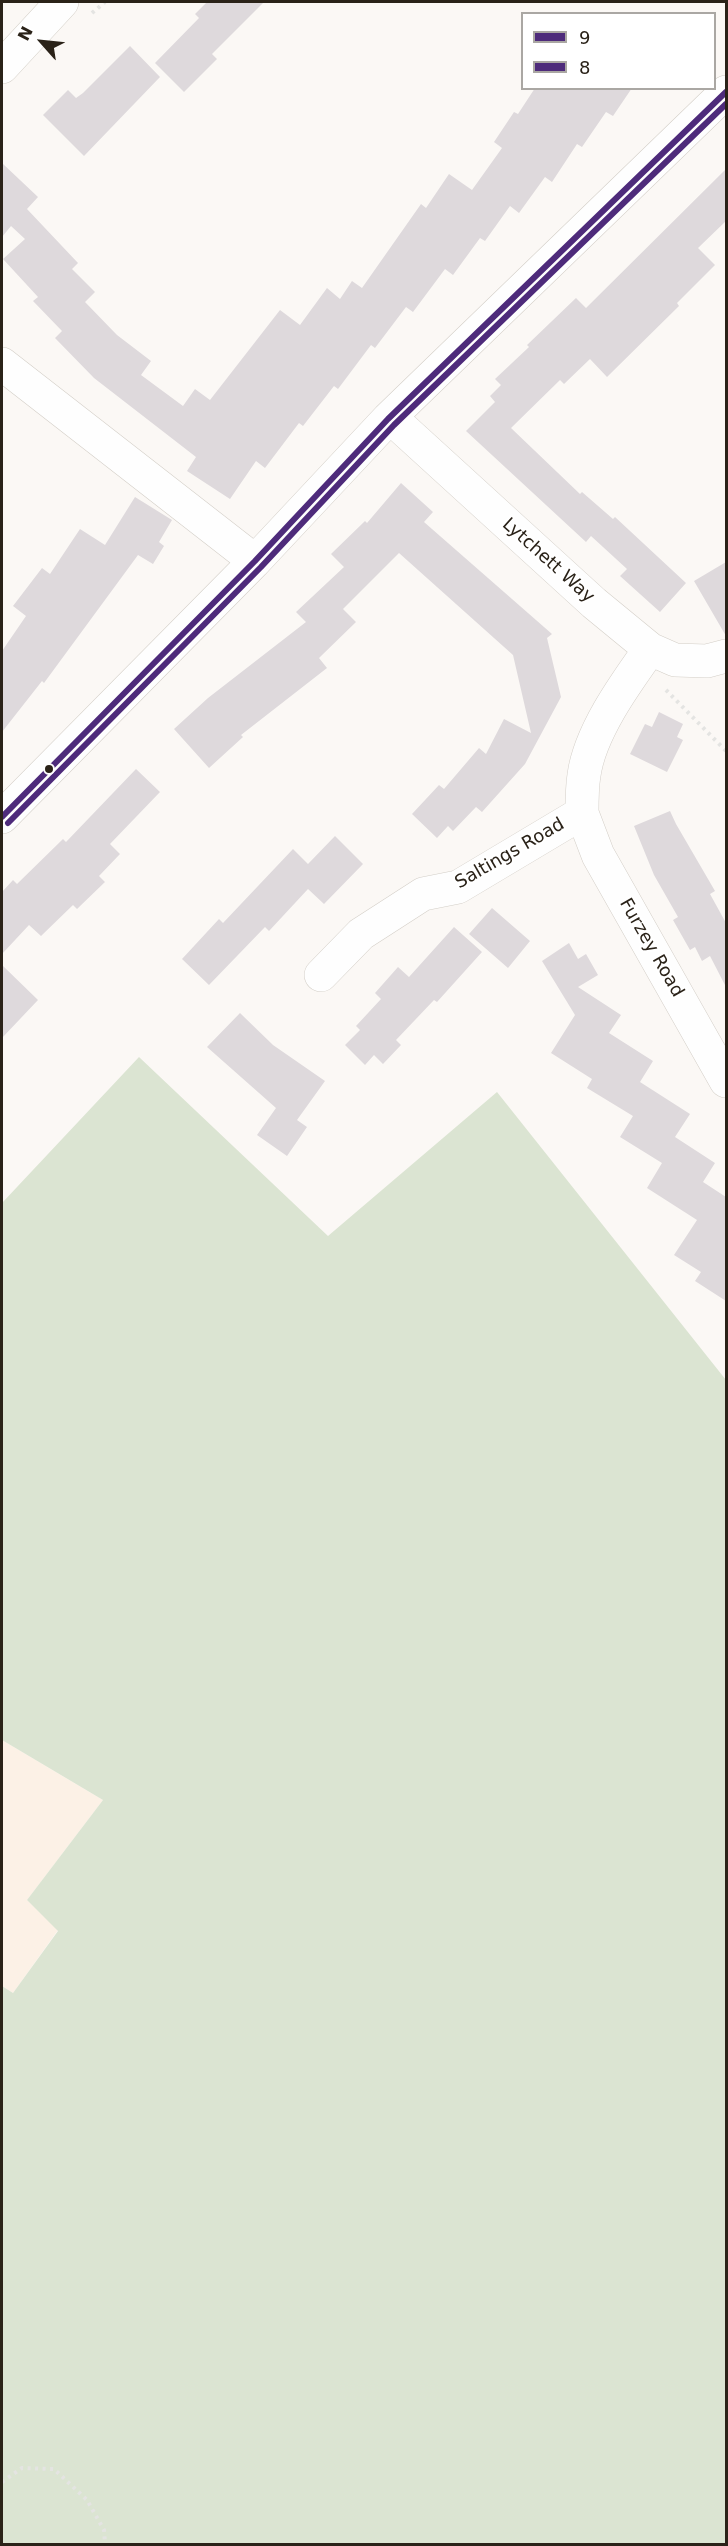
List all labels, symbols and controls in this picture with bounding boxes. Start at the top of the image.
north arrow [12,12,72,72]
legend [521,12,716,90]
text: N [14,23,37,44]
text: 9 [579,27,590,48]
text: 8 [579,57,590,78]
street label: Lytchett Way [497,514,599,608]
unlabelled marker [43,763,55,775]
street label: Saltings Road [452,814,568,894]
street label: Furzey Road [614,895,688,1001]

